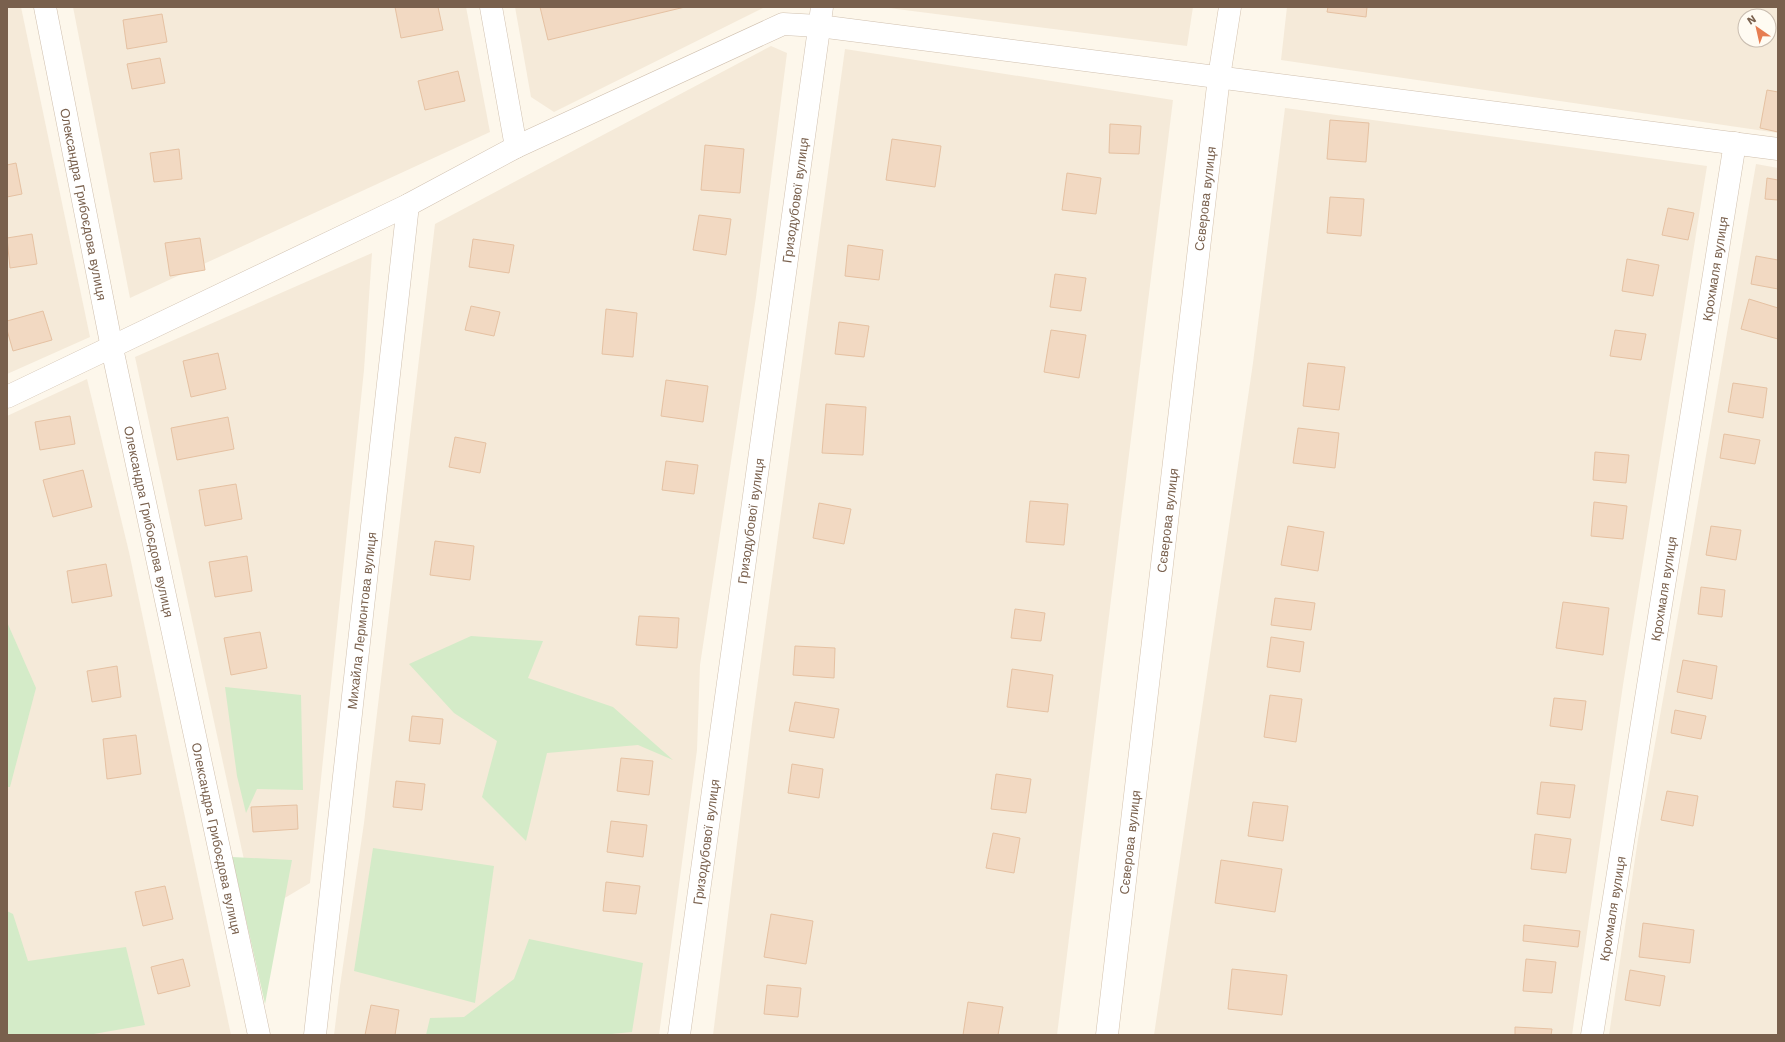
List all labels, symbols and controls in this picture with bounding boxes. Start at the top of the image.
north arrow [1737,8,1777,48]
text: N [1745,12,1759,28]
street label: Олександра Грибоєдова вулиця [58,107,110,302]
street label: Гризодубової вулиця [779,136,811,264]
street label: Сєверова вулиця [1191,146,1218,252]
street label: Крохмаля вулиця [1699,215,1731,322]
street label: Олександра Грибоєдова вулиця [121,424,177,619]
street label: Гризодубової вулиця [734,457,767,585]
street label: Сєверова вулиця [1154,467,1181,574]
street label: Михайла Лермонтова вулиця [344,531,379,710]
street label: Крохмаля вулиця [1648,535,1679,642]
street label: Олександра Грибоєдова вулиця [189,741,245,936]
street label: Гризодубової вулиця [690,778,722,906]
street label: Сєверова вулиця [1116,789,1143,895]
street label: Крохмаля вулиця [1596,855,1628,962]

